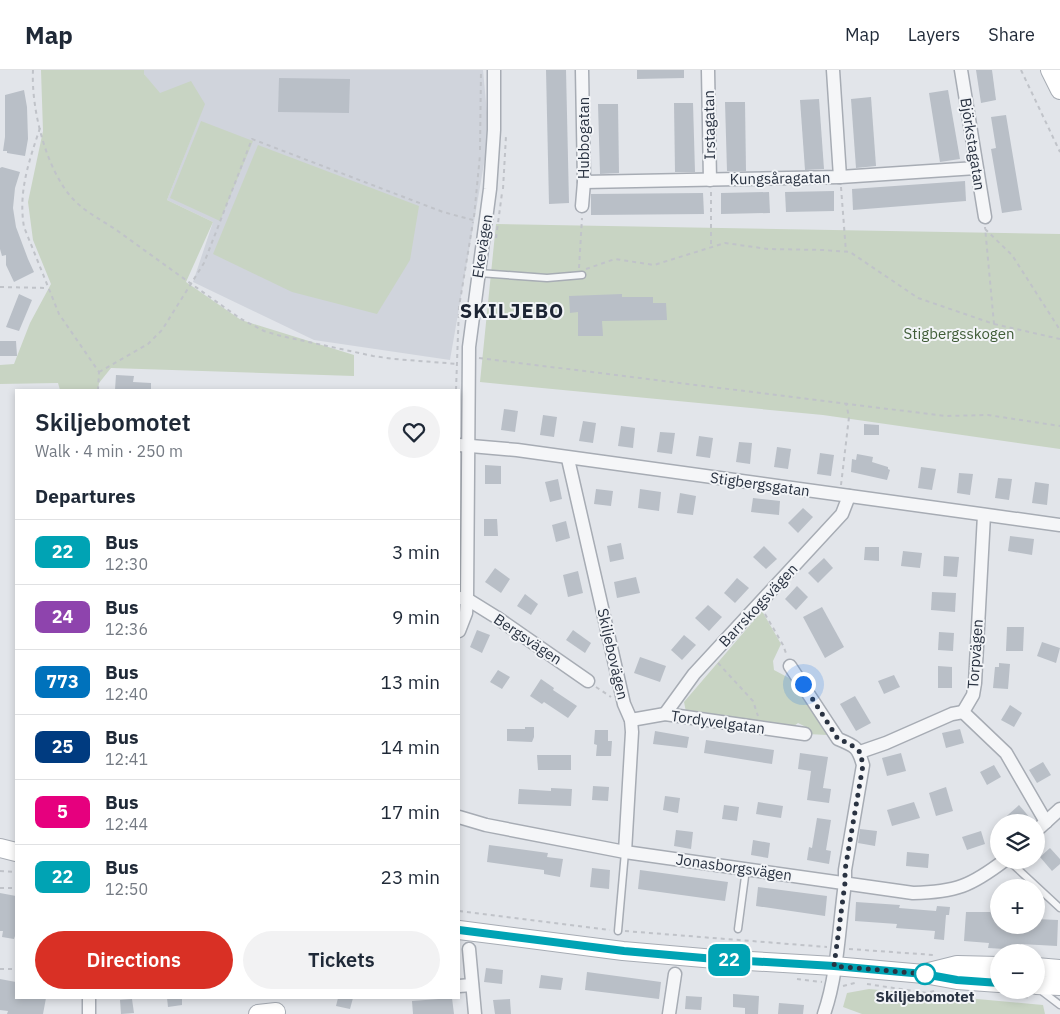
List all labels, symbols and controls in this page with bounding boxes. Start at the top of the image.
text: Map [25,19,73,51]
text: Map [845,23,880,46]
text: Layers [908,23,960,46]
text: Share [988,23,1035,46]
street label: Irstagatan [699,90,719,160]
street label: Björkstagatan [956,96,990,192]
street label: Hubbogatan [574,97,593,179]
street label: Kungsåragatan [729,168,831,188]
street label: Ekevägen [468,213,496,279]
district label: SKILJEBO [460,297,564,324]
park label: Stigbergsskogen [904,324,1014,343]
text: Skiljebomotet [35,406,191,438]
button: heart [388,406,440,458]
text: Walk · 4 min · 250 m [35,441,183,461]
street label: Stigbergsgatan [709,468,811,500]
text: Departures [35,484,135,508]
text: Bus [105,530,139,554]
text: 22 [52,540,73,563]
text: 3 min [392,540,440,564]
text: 12:30 [105,554,148,574]
street label: Barrskogsvägen [715,559,801,651]
text: Bus [105,595,139,619]
text: 24 [52,605,73,628]
text: 9 min [392,605,440,629]
street label: Skiljebovägen [593,606,633,702]
street label: Bergsvägen [490,609,566,669]
street label: Torpvägen [963,618,987,690]
text: 12:36 [105,619,148,639]
text: Bus [105,660,139,684]
text: 773 [46,670,79,693]
text: 13 min [381,670,440,694]
your location [791,672,816,697]
text: 12:40 [105,684,148,704]
street label: Tordyvelgatan [670,706,766,738]
text: Bus [105,725,139,749]
text: 25 [52,735,73,758]
text: 14 min [381,735,440,759]
text: 12:41 [105,749,148,769]
text: Bus [105,790,139,814]
text: 5 [57,800,68,823]
text: 17 min [381,800,440,824]
text: 12:44 [105,814,148,834]
map controls [990,814,1045,999]
button: layers [990,814,1045,869]
street label: Jonasborgsvägen [675,849,793,885]
text: Bus [105,855,139,879]
text: 22 [52,865,73,888]
text: 23 min [381,865,440,889]
text: 12:50 [105,879,148,899]
button: + [990,879,1045,934]
button: Directions [35,931,233,989]
button: Tickets [243,931,440,989]
line badge: 22 [706,944,752,976]
button: − [990,944,1045,999]
text: 22 [718,948,740,971]
marker: Skiljebomotet [914,963,936,985]
place label: Skiljebomotet [876,987,975,1006]

